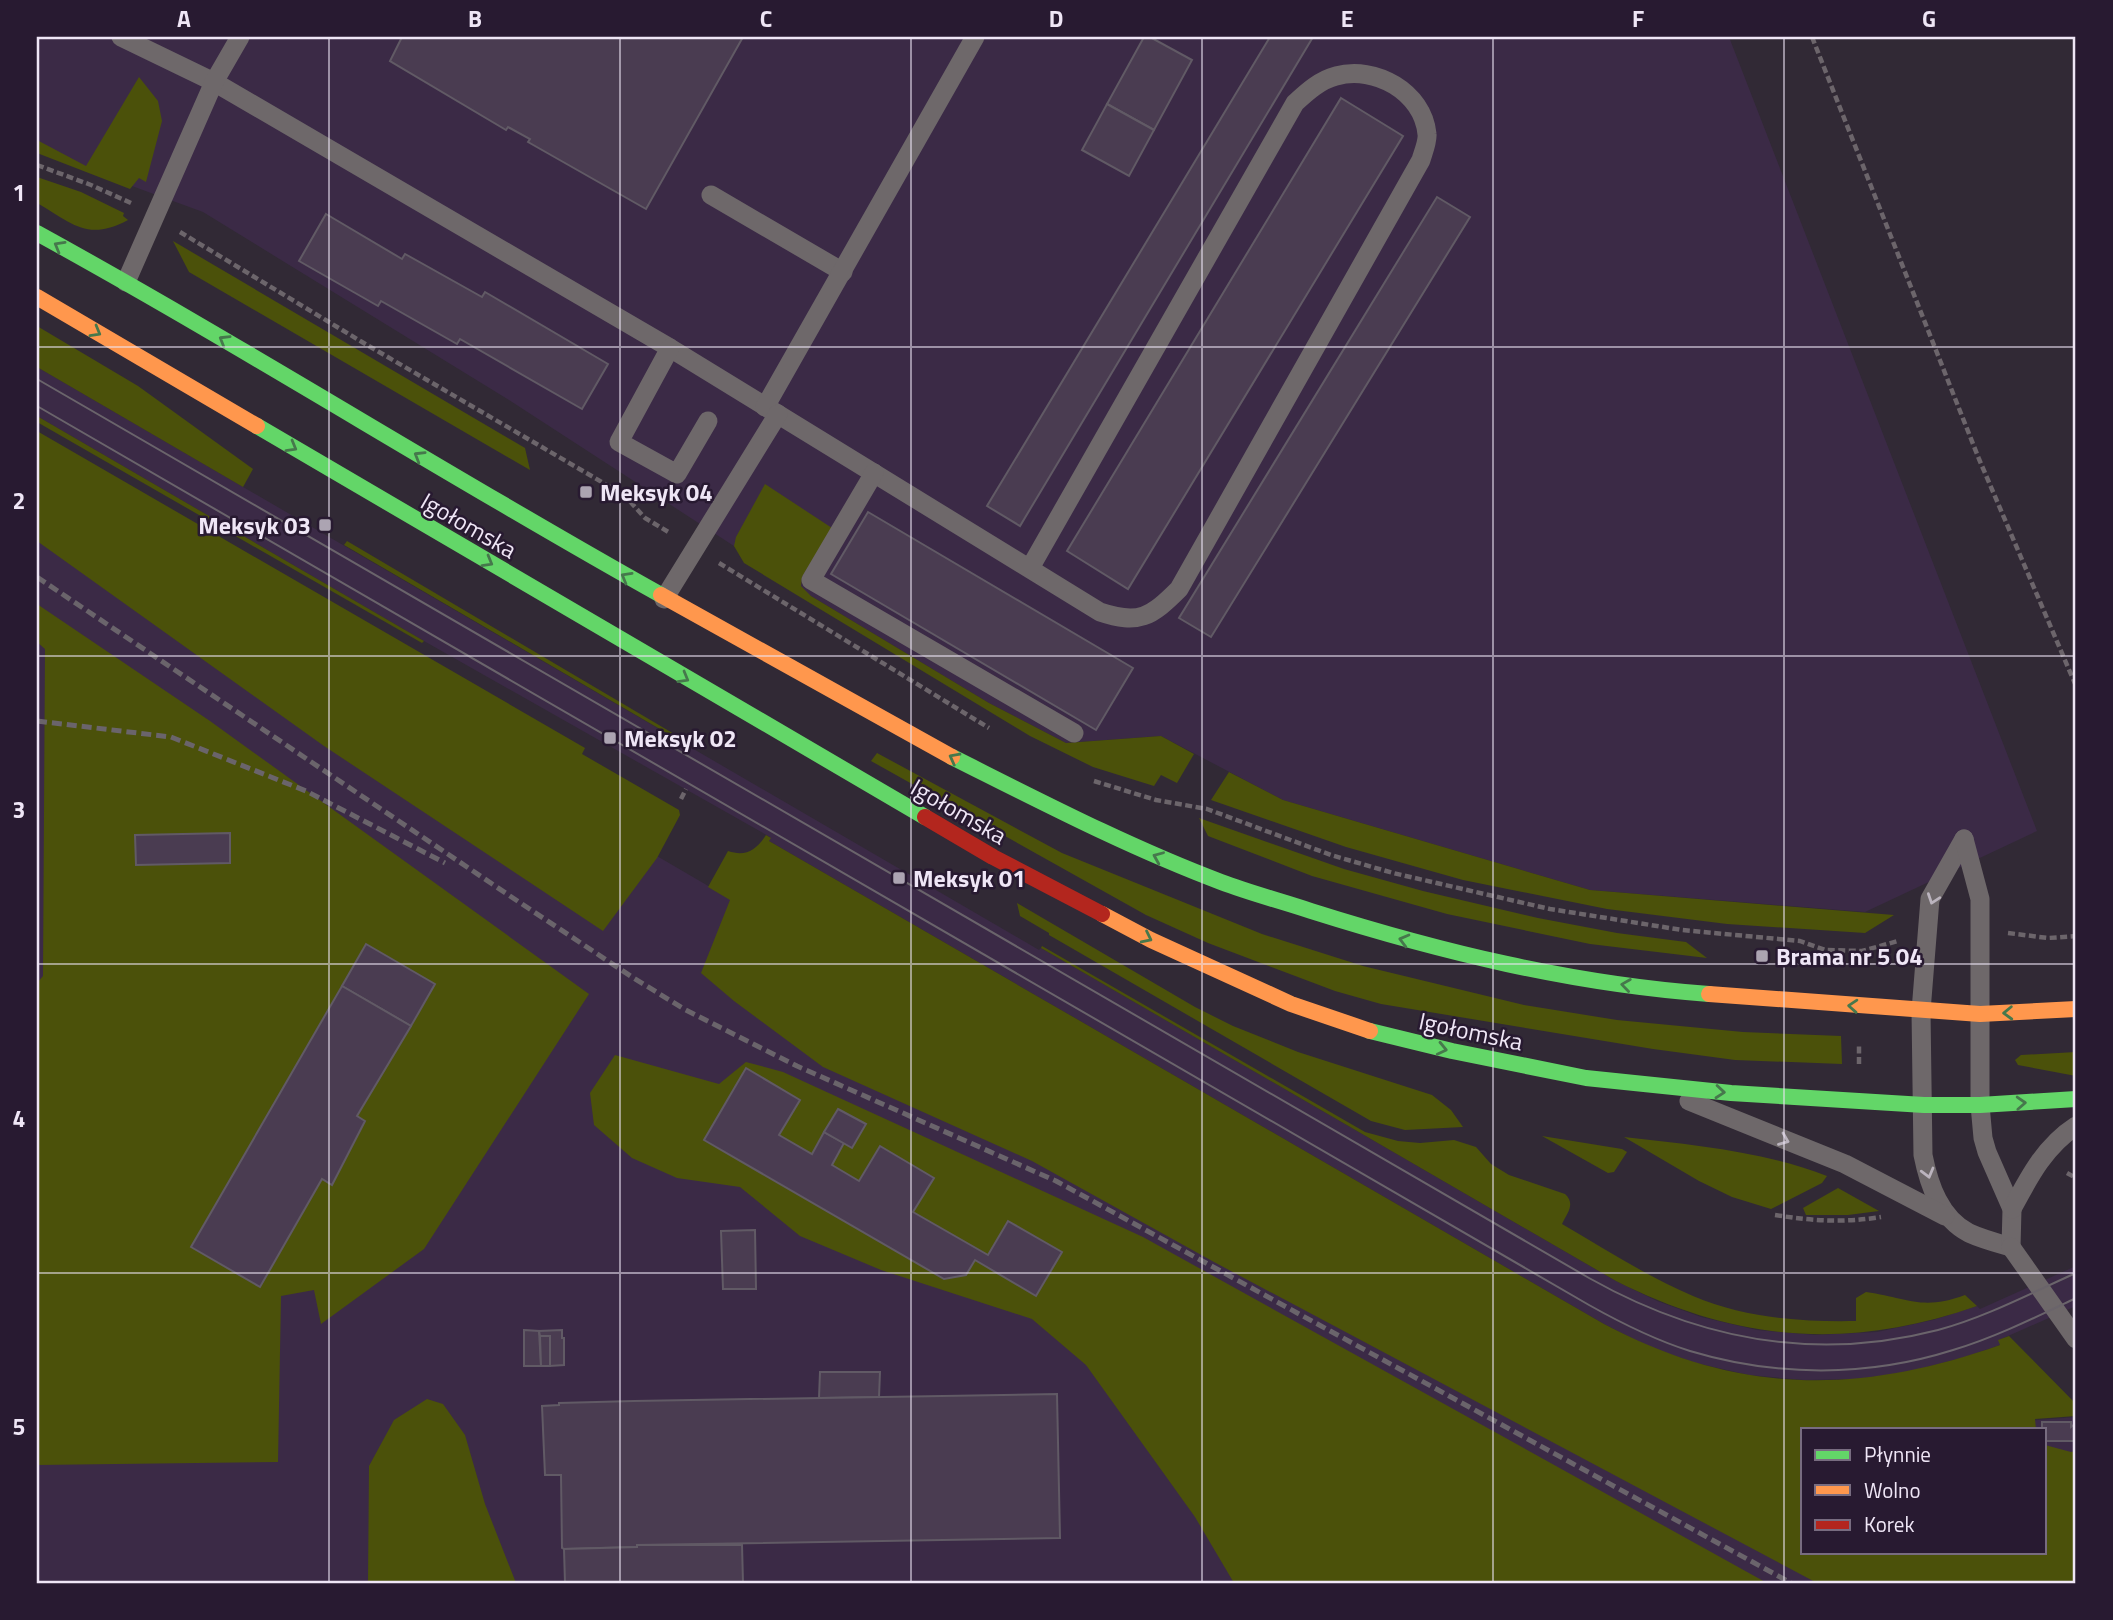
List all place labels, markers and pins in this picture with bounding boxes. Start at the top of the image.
place label: Meksyk 04 [600,474,713,510]
marker: Meksyk 04 [578,484,594,500]
place label: Meksyk 03 [198,507,311,543]
marker: Meksyk 03 [317,517,333,533]
place label: Meksyk 02 [624,720,737,756]
marker: Meksyk 02 [602,730,618,746]
place label: Meksyk 01 [913,860,1026,896]
marker: Meksyk 01 [891,870,907,886]
place label: Brama nr 5 04 [1776,938,1923,974]
marker: Brama nr 5 04 [1754,948,1770,964]

